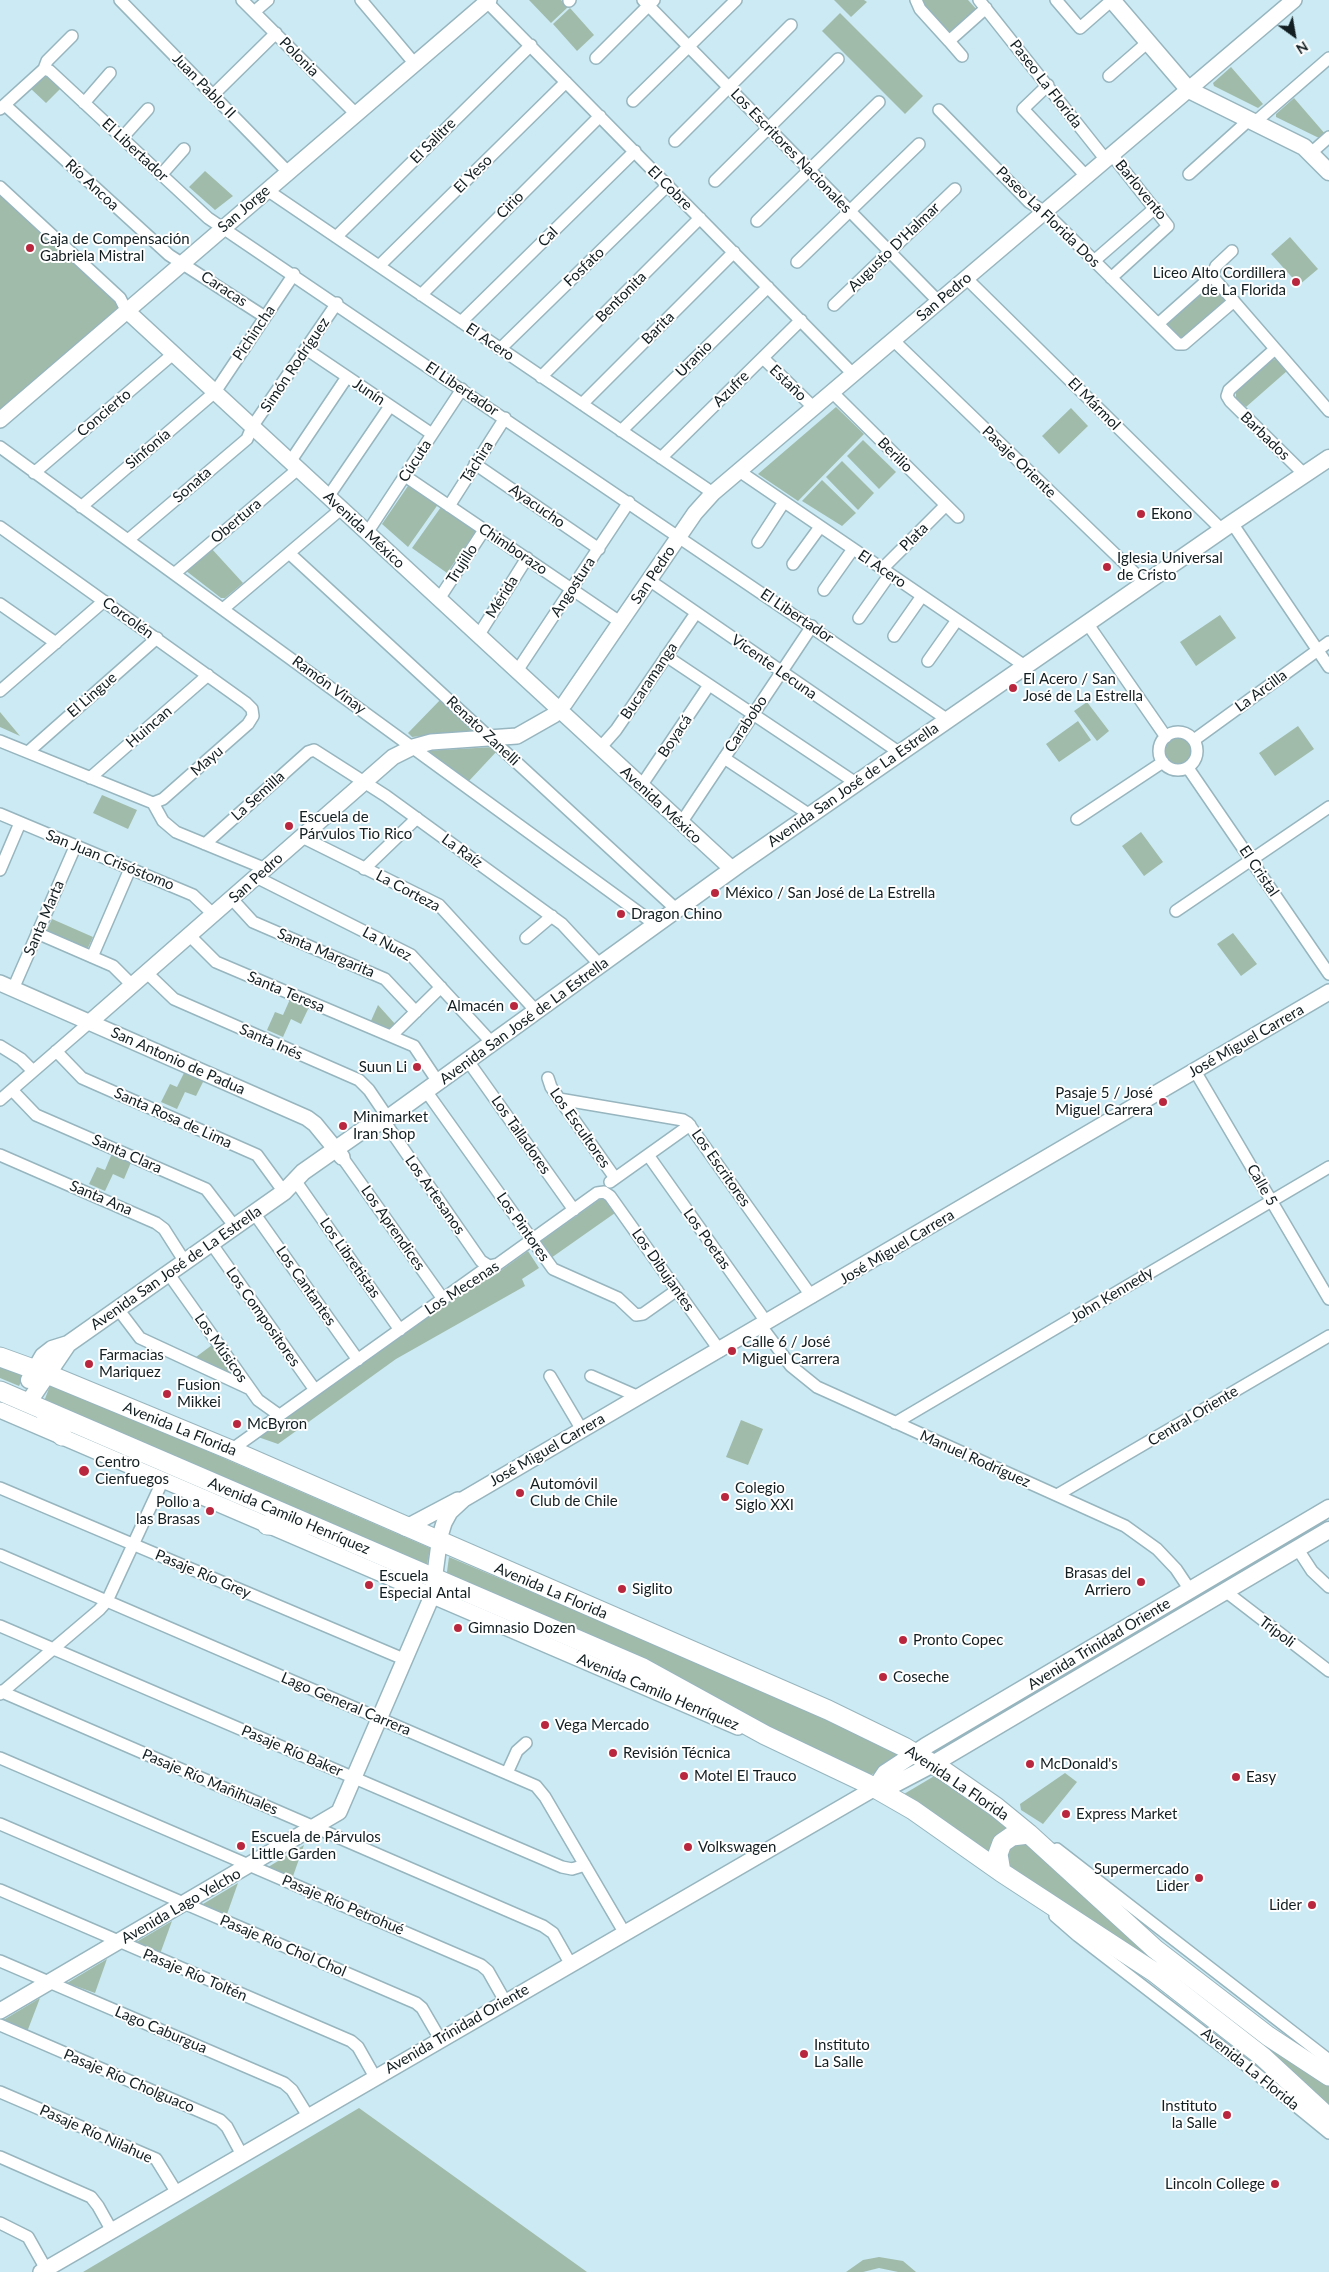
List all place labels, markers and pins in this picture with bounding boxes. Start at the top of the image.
place label: Caja de Compensación Gabriela Mistral [40,230,190,265]
marker: Caja de Compensación Gabriela Mistral [24,242,36,254]
place label: Liceo Alto Cordillera de La Florida [1153,264,1286,299]
marker: Liceo Alto Cordillera de La Florida [1290,276,1302,288]
place label: Ekono [1151,505,1192,523]
marker: Ekono [1135,508,1147,520]
place label: Iglesia Universal de Cristo [1117,549,1223,584]
marker: Iglesia Universal de Cristo [1101,561,1113,573]
place label: El Acero / San José de La Estrella [1023,670,1143,705]
marker: El Acero / San José de La Estrella [1007,682,1019,694]
place label: Escuela de Párvulos Tio Rico [299,808,412,843]
marker: Escuela de Párvulos Tio Rico [283,820,295,832]
place label: México / San José de La Estrella [725,884,935,902]
marker: México / San José de La Estrella [709,887,721,899]
place label: Dragon Chino [631,905,722,923]
marker: Dragon Chino [615,908,627,920]
place label: Almacén [447,997,504,1015]
marker: Almacén [508,1000,520,1012]
place label: Suun Li [359,1058,407,1076]
marker: Suun Li [411,1061,423,1073]
place label: Pasaje 5 / José Miguel Carrera [1055,1084,1153,1119]
marker: Pasaje 5 / José Miguel Carrera [1157,1096,1169,1108]
place label: Minimarket Iran Shop [353,1108,428,1143]
marker: Minimarket Iran Shop [337,1120,349,1132]
place label: Calle 6 / José Miguel Carrera [742,1333,840,1368]
marker: Calle 6 / José Miguel Carrera [726,1345,738,1357]
place label: Farmacias Mariquez [99,1346,164,1381]
marker: Farmacias Mariquez [83,1358,95,1370]
place label: Fusion Mikkei [177,1376,221,1411]
marker: Fusion Mikkei [161,1388,173,1400]
place label: McByron [247,1415,307,1433]
marker: McByron [231,1418,243,1430]
place label: Centro Cienfuegos [95,1453,169,1488]
marker: Centro Cienfuegos [77,1464,91,1478]
place label: Automóvil Club de Chile [530,1475,618,1510]
place label: Colegio Siglo XXI [735,1479,794,1514]
marker: Automóvil Club de Chile [514,1487,526,1499]
marker: Colegio Siglo XXI [719,1491,731,1503]
place label: Pollo a las Brasas [136,1493,200,1528]
marker: Pollo a las Brasas [204,1505,216,1517]
place label: Brasas del Arriero [1065,1564,1131,1599]
place label: Escuela Especial Antal [379,1567,471,1602]
marker: Brasas del Arriero [1135,1576,1147,1588]
marker: Escuela Especial Antal [363,1579,375,1591]
place label: Siglito [632,1580,672,1598]
marker: Siglito [616,1583,628,1595]
place label: Gimnasio Dozen [468,1619,576,1637]
marker: Gimnasio Dozen [452,1622,464,1634]
place label: Pronto Copec [913,1631,1003,1649]
marker: Pronto Copec [897,1634,909,1646]
place label: Coseche [893,1668,949,1686]
marker: Coseche [877,1671,889,1683]
place label: Vega Mercado [555,1716,649,1734]
marker: Vega Mercado [539,1719,551,1731]
place label: Revisión Técnica [623,1744,731,1762]
marker: Revisión Técnica [607,1747,619,1759]
place label: McDonald's [1040,1755,1118,1773]
marker: McDonald's [1024,1758,1036,1770]
place label: Motel El Trauco [694,1767,797,1785]
place label: Easy [1246,1768,1276,1786]
marker: Motel El Trauco [678,1770,690,1782]
marker: Easy [1230,1771,1242,1783]
place label: Express Market [1076,1805,1177,1823]
marker: Express Market [1060,1808,1072,1820]
place label: Escuela de Párvulos Little Garden [251,1828,381,1863]
place label: Volkswagen [698,1838,776,1856]
marker: Escuela de Párvulos Little Garden [235,1840,247,1852]
marker: Volkswagen [682,1841,694,1853]
place label: Supermercado Lider [1094,1860,1189,1895]
marker: Supermercado Lider [1193,1872,1205,1884]
place label: Lider [1269,1896,1302,1914]
marker: Lider [1306,1899,1318,1911]
place label: Instituto La Salle [814,2036,870,2071]
marker: Instituto La Salle [798,2048,810,2060]
place label: Instituto la Salle [1161,2097,1217,2132]
marker: Instituto la Salle [1221,2109,1233,2121]
place label: Lincoln College [1165,2175,1265,2193]
marker: Lincoln College [1269,2178,1281,2190]

